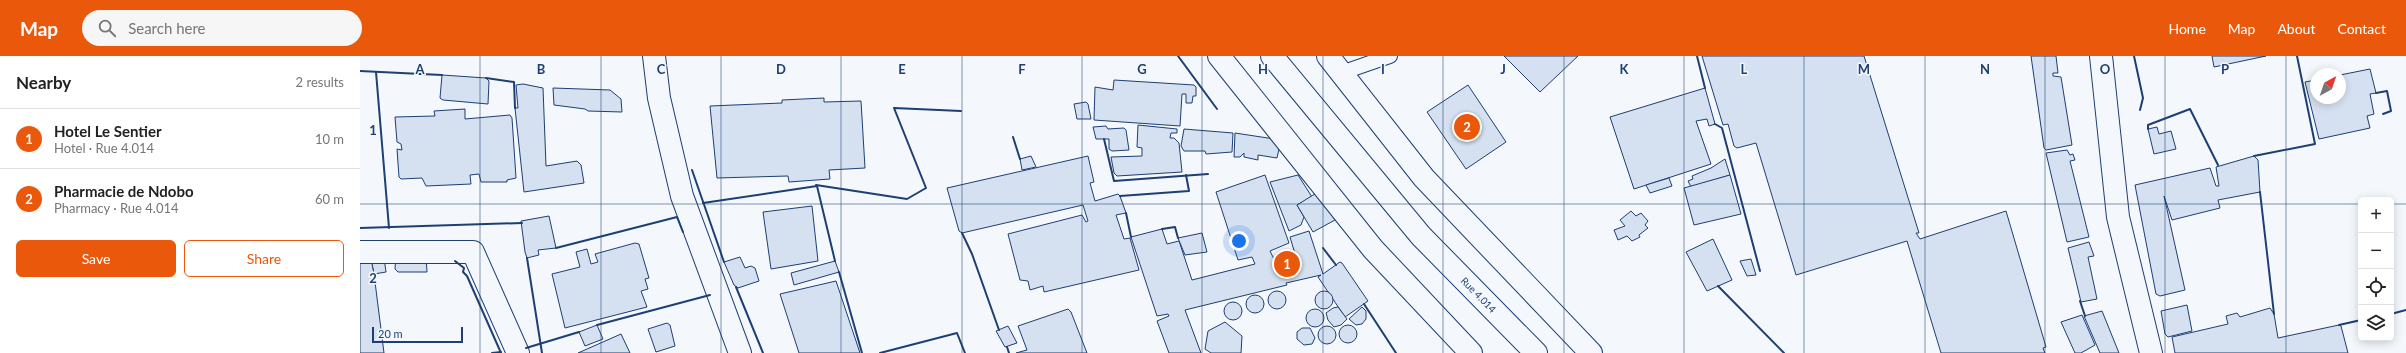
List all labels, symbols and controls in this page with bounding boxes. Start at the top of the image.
search box [82,10,362,46]
text: Map [20,17,58,40]
icon: search [96,17,118,39]
text: Search here [128,19,206,37]
text: Home [2168,20,2206,37]
text: Map [2228,20,2255,37]
text: About [2277,20,2315,37]
text: Contact [2337,20,2386,37]
text: A [414,61,425,77]
text: B [537,61,546,77]
text: C [657,61,666,77]
text: D [776,61,786,77]
text: E [898,61,906,77]
text: F [1018,61,1026,77]
text: G [1137,61,1147,77]
text: H [1258,61,1268,77]
text: I [1381,61,1385,77]
text: J [1500,61,1506,77]
text: K [1620,61,1630,77]
text: L [1741,61,1748,77]
text: M [1858,61,1870,77]
text: N [1980,61,1990,77]
text: O [2100,61,2111,77]
text: P [2221,61,2229,77]
north arrow [2310,68,2346,104]
text: Nearby [16,72,71,93]
text: 2 results [296,74,344,90]
pin: 2 [1454,112,1480,142]
text: Hotel Le Sentier [54,122,162,140]
text: 1 [369,122,377,138]
text: 1 [25,131,33,147]
text: 10 m [315,131,344,147]
text: Hotel · Rue 4.014 [54,140,154,156]
text: Pharmacie de Ndobo [54,182,194,200]
text: 2 [25,191,33,207]
text: 60 m [315,191,344,207]
map controls [2358,197,2394,341]
button: + [2358,197,2394,233]
text: Pharmacy · Rue 4.014 [54,200,179,216]
your location [1229,231,1249,251]
button: − [2358,233,2394,269]
button: Save [16,240,176,277]
button: Share [184,240,344,277]
pin: 1 [1274,249,1300,279]
button: locate [2358,269,2394,305]
text: 2 [369,270,377,286]
street label: Rue 4.014 [1459,274,1499,315]
button: layers [2358,305,2394,341]
scale bar [372,325,463,344]
text: 20 m [378,327,403,340]

